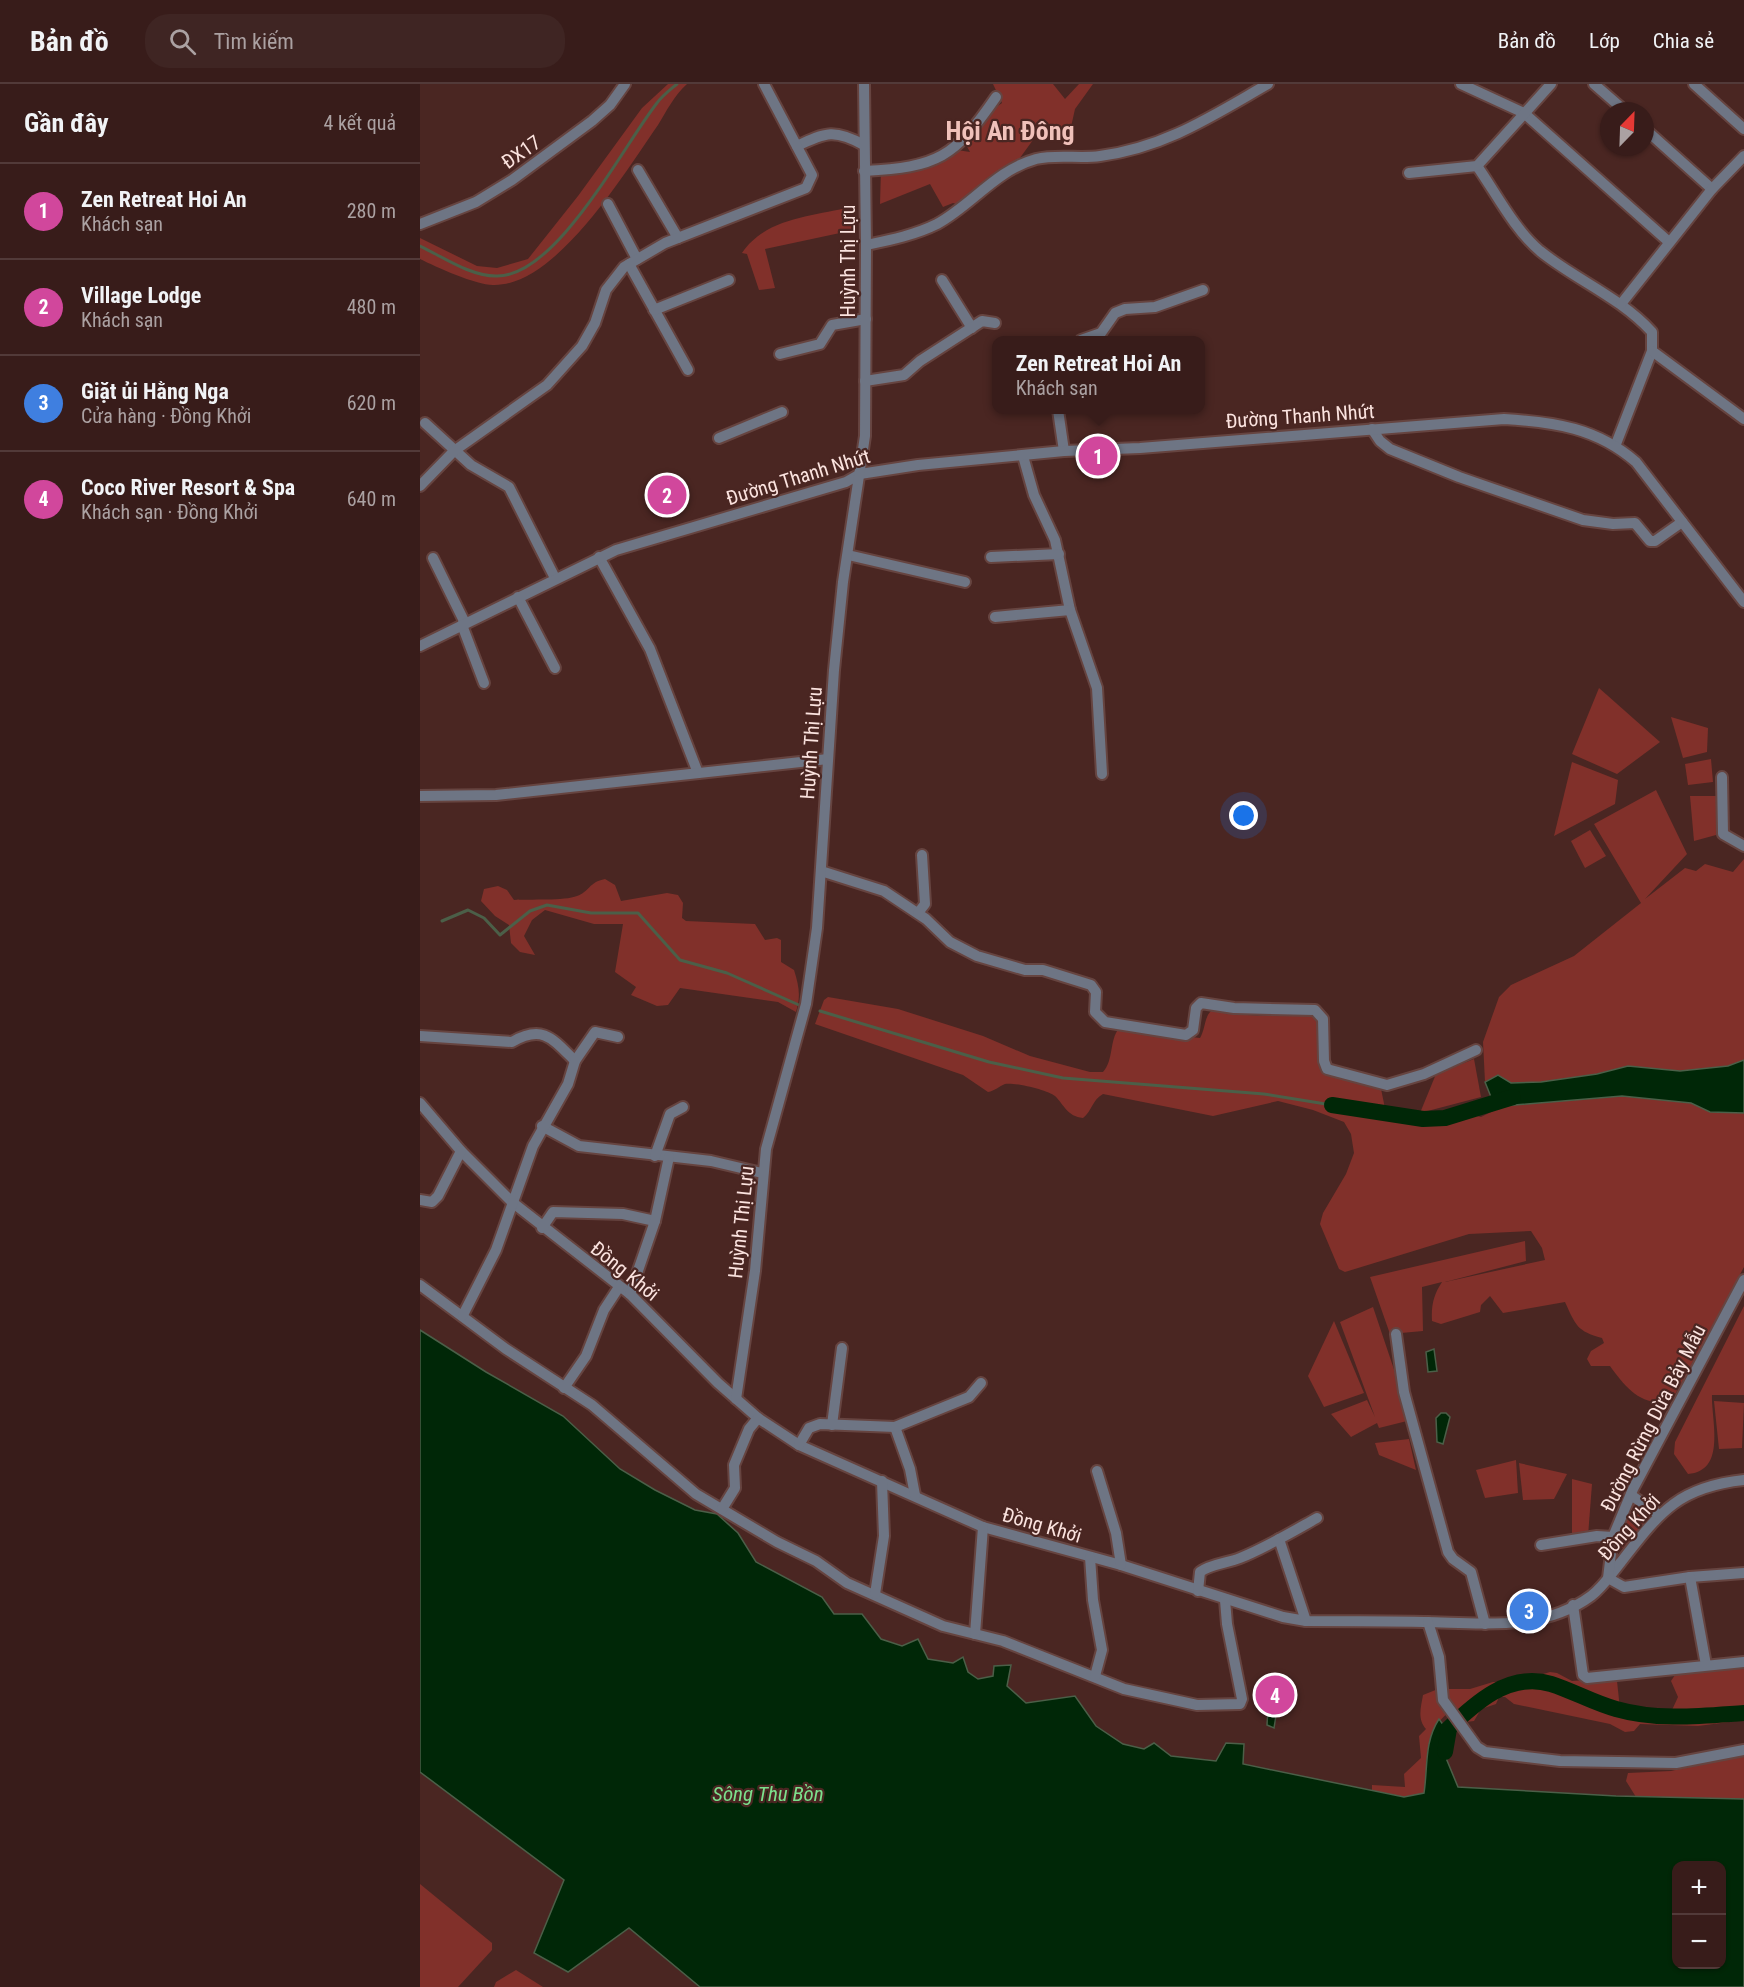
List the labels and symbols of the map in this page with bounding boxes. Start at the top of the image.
north arrow [1600,102,1654,156]
district label: Hội An Đông [945,116,1075,146]
street label: ĐX17 [497,130,545,174]
street label: Huỳnh Thị Lựu [836,205,860,317]
street label: Đường Thanh Nhứt [1225,399,1375,433]
pin: 1 [1078,434,1118,478]
street label: Đường Thanh Nhứt [723,444,873,510]
pin: 2 [648,472,686,518]
street label: Huỳnh Thị Lựu [795,686,827,800]
your location [1229,801,1258,830]
street label: Huỳnh Thị Lựu [723,1165,759,1279]
street label: Đồng Khởi [586,1236,664,1306]
street label: Đường Rừng Dừa Bảy Mẫu [1595,1320,1711,1516]
street label: Đồng Khởi [1593,1489,1665,1565]
street label: Đồng Khởi [1000,1502,1084,1548]
pin: 3 [1510,1588,1548,1634]
pin: 4 [1256,1672,1294,1718]
water label: Sông Thu Bồn [712,1782,824,1806]

